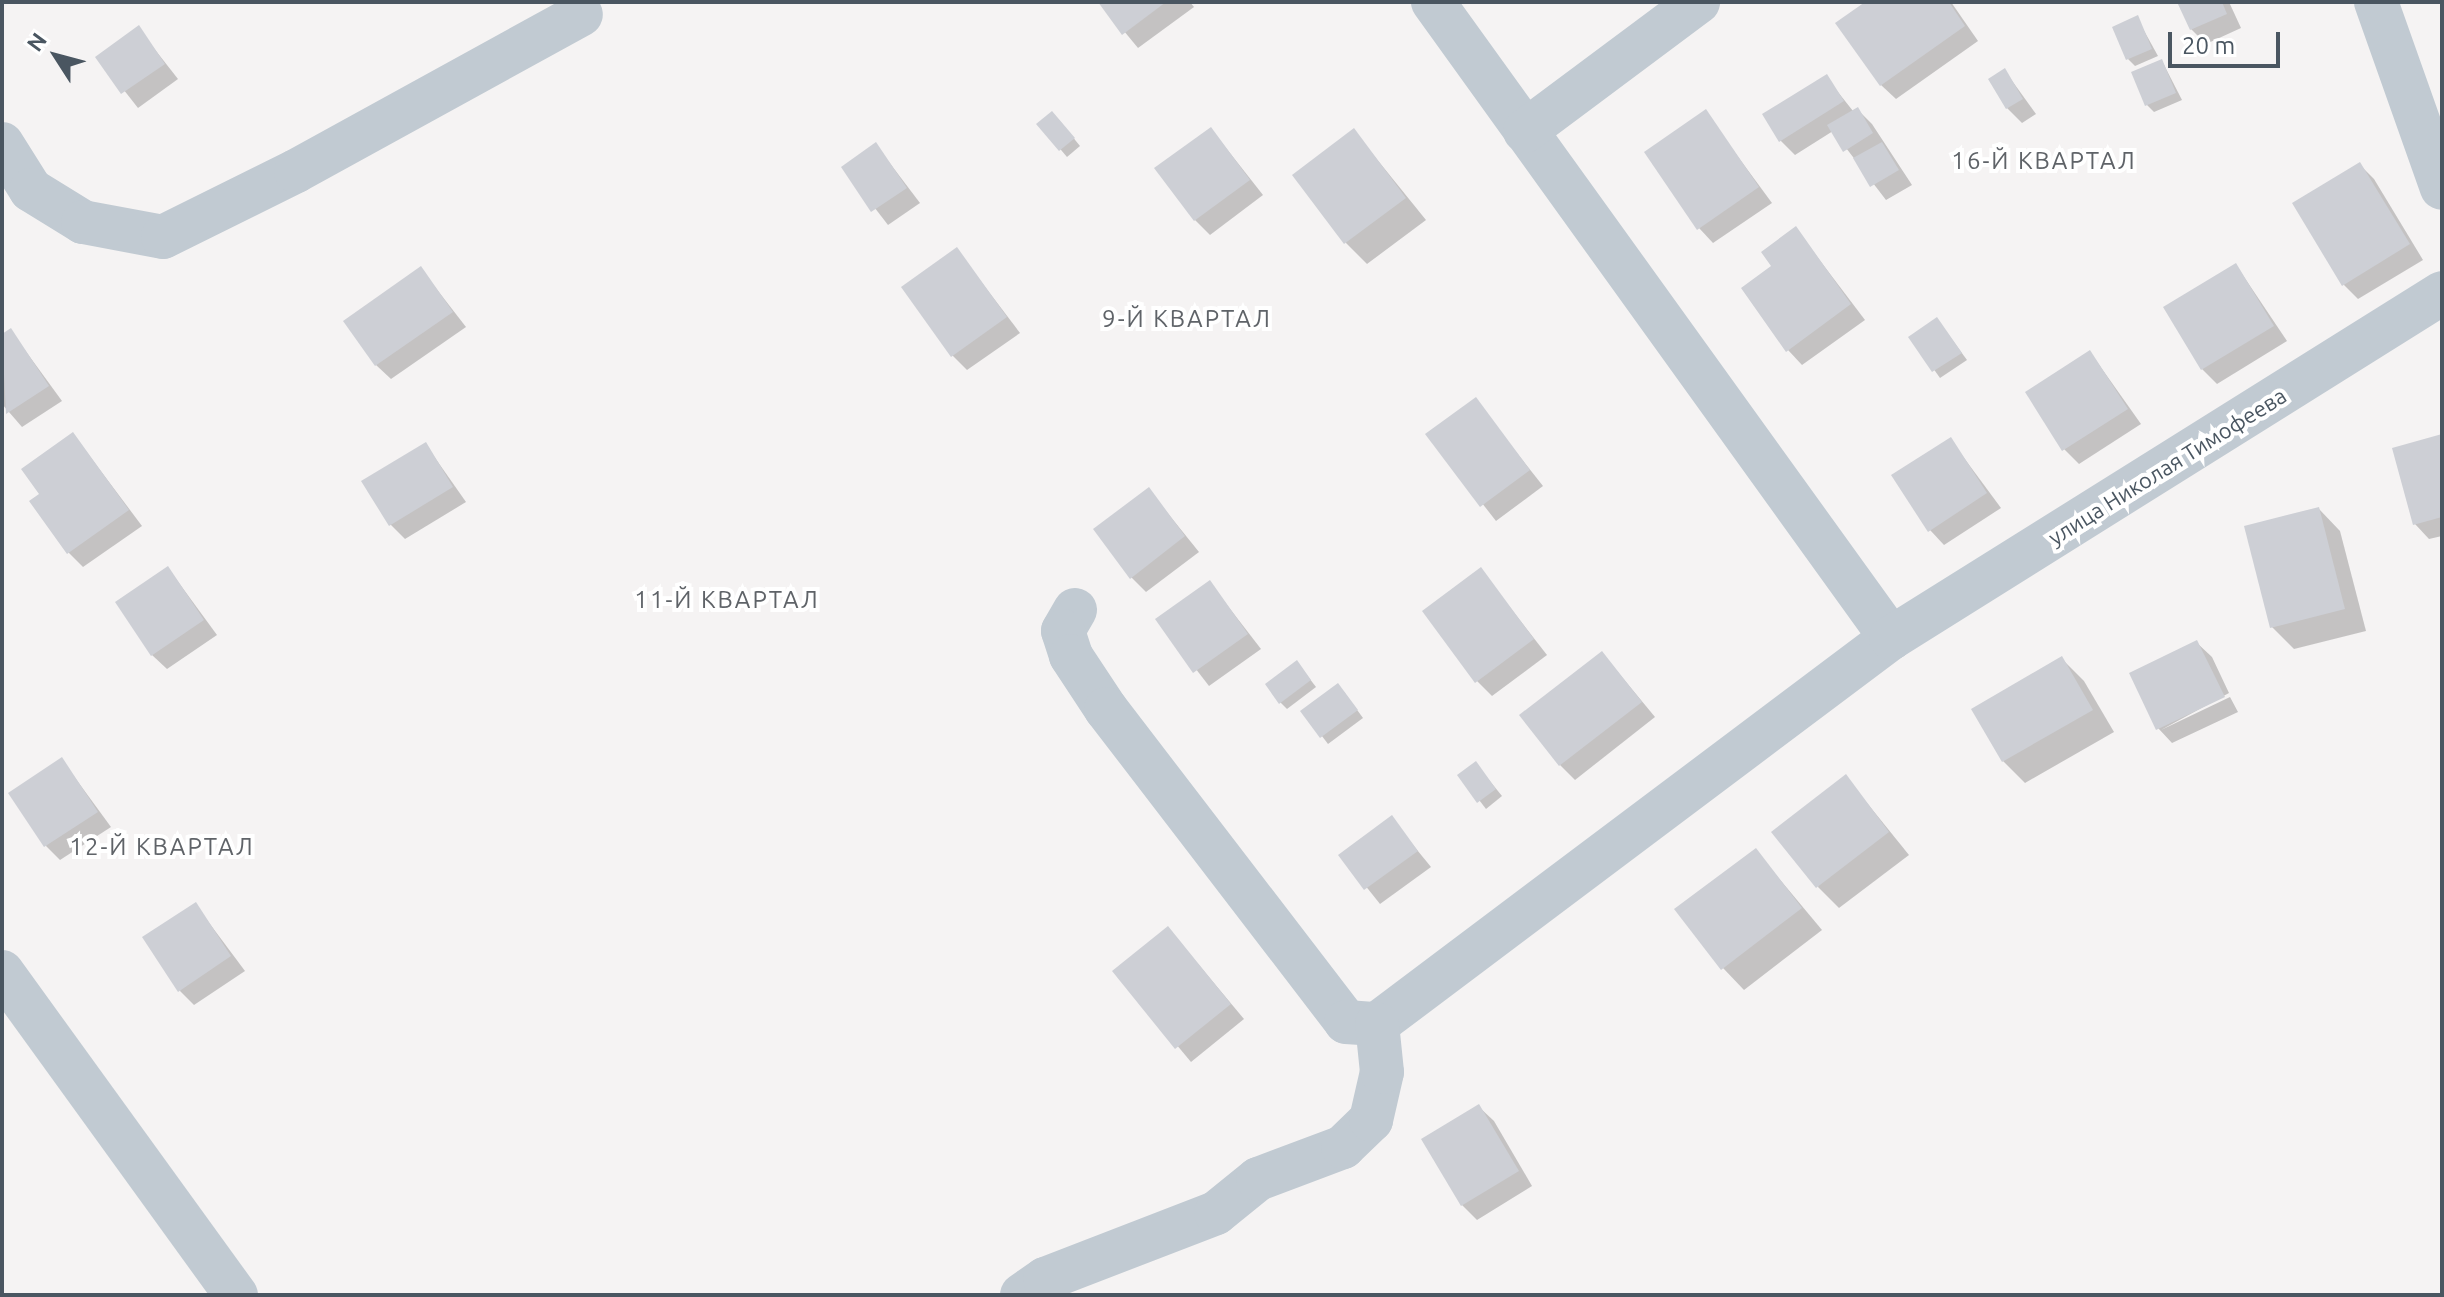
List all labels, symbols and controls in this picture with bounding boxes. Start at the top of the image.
north arrow [16,16,96,96]
scale bar [2172,16,2284,66]
text: N [21,28,51,56]
text: 20 m [2182,32,2235,59]
district label: 16-Й КВАРТАЛ [1951,147,2137,175]
district label: 9-Й КВАРТАЛ [1102,305,1272,333]
street label: улица Николая Тимофеева [2043,382,2291,550]
district label: 11-Й КВАРТАЛ [634,586,820,614]
district label: 12-Й КВАРТАЛ [69,833,255,861]

